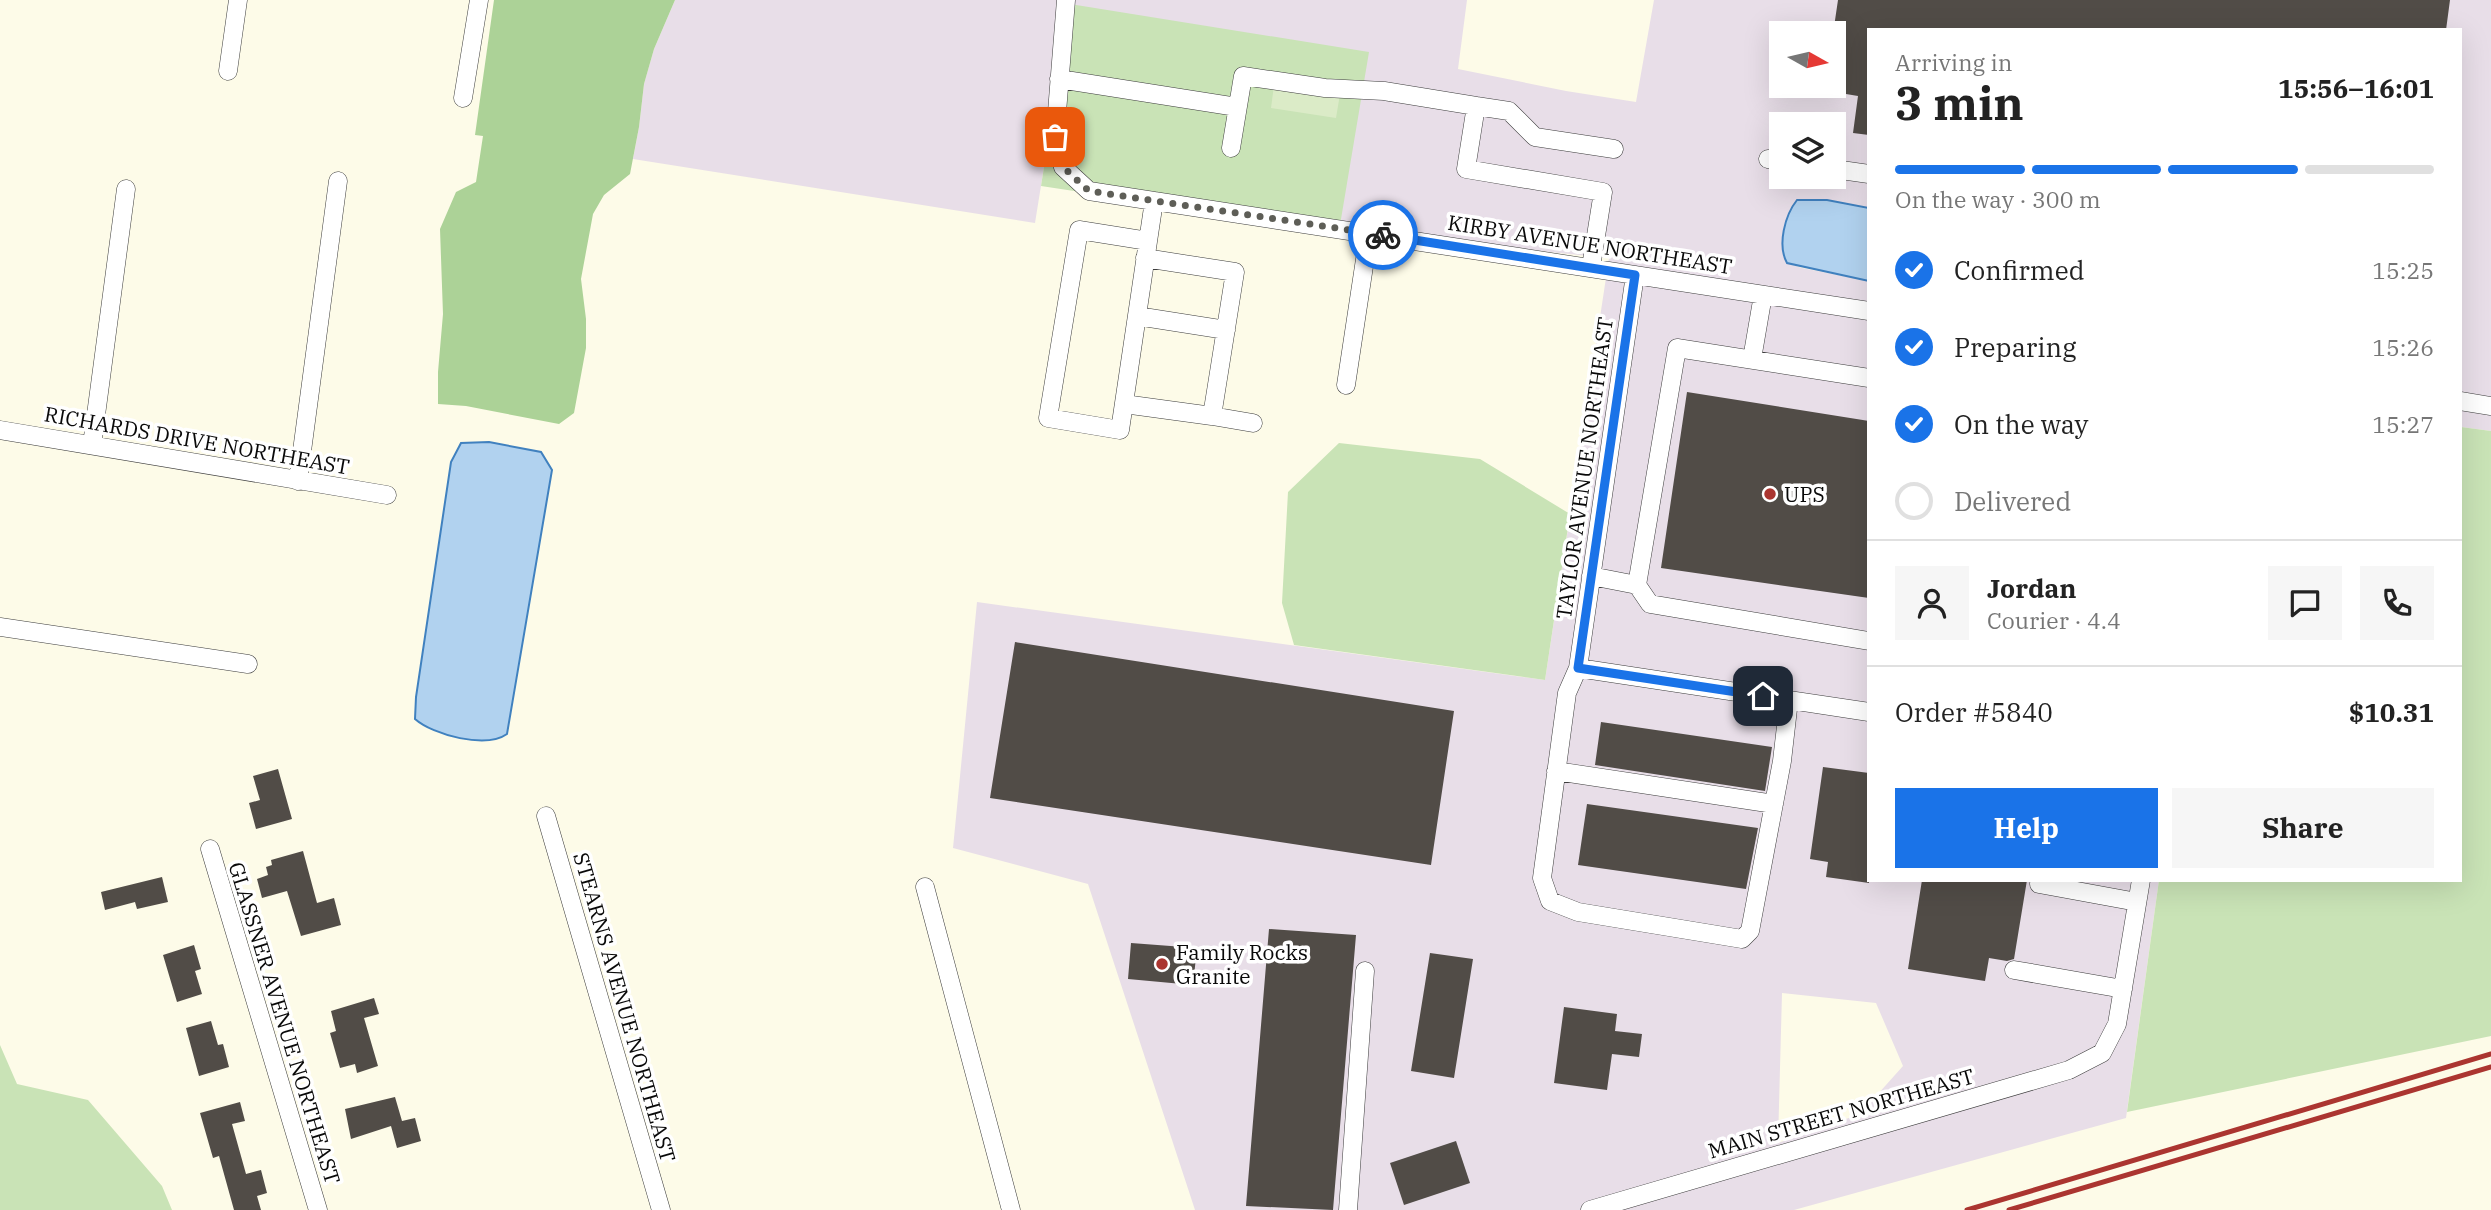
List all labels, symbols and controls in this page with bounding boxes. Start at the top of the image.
north arrow [1769,21,1846,98]
map controls [1769,21,1846,189]
text: Arriving in [1895,47,2012,77]
text: 15:56–16:01 [2278,71,2434,105]
text: 3 min [1895,73,2024,133]
pin [1025,107,1085,167]
button: layers [1769,112,1846,189]
icon: bag [1036,118,1074,156]
text: On the way · 300 m [1895,184,2101,214]
courier [1348,200,1418,270]
street label: KIRBY AVENUE NORTHEAST [1446,208,1734,280]
icon: bike [1364,216,1402,254]
icon: check [1895,251,1933,289]
text: Confirmed [1954,253,2085,287]
text: 15:25 [2372,255,2434,285]
street label: TAYLOR AVENUE NORTHEAST [1549,315,1619,621]
icon: check [1895,328,1933,366]
text: Preparing [1954,330,2076,364]
text: 15:26 [2372,332,2434,362]
street label: RICHARDS DRIVE NORTHEAST [42,399,352,481]
icon: check [1895,405,1933,443]
text: On the way [1954,407,2088,441]
text: 15:27 [2372,409,2434,439]
place label: UPS [1784,480,1825,508]
text: Delivered [1954,484,2071,518]
marker: UPS [1762,486,1778,502]
button: person [1895,566,1969,640]
button: chat [2268,566,2342,640]
button: phone [2360,566,2434,640]
text: Jordan [1987,571,2077,605]
text: Courier · 4.4 [1987,605,2121,635]
pin [1733,666,1793,726]
icon: home [1744,677,1782,715]
text: Order #5840 [1895,695,2053,729]
text: $10.31 [2349,695,2434,729]
button: Help [1895,788,2158,868]
button: Share [2172,788,2434,868]
street label: STEARNS AVENUE NORTHEAST [567,849,683,1165]
street label: GLASSNER AVENUE NORTHEAST [223,859,347,1187]
place label: Family Rocks Granite [1176,938,1308,990]
marker: Family Rocks Granite [1154,956,1170,972]
street label: MAIN STREET NORTHEAST [1705,1062,1977,1164]

